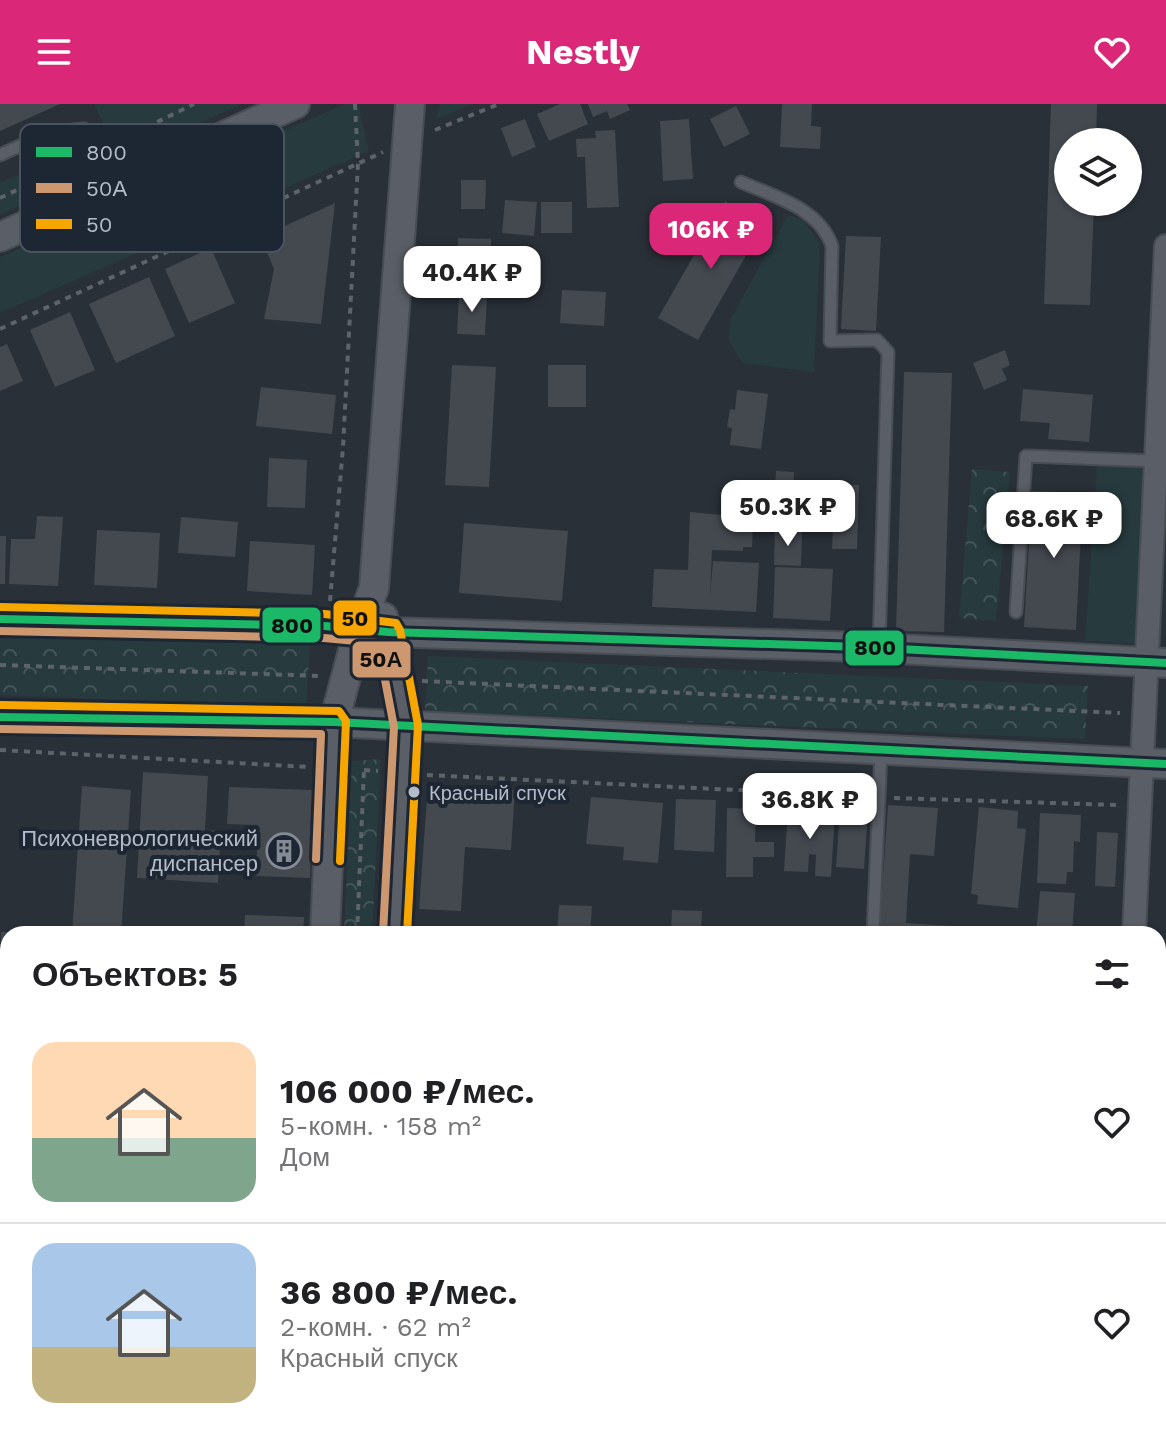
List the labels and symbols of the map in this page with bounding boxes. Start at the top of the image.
legend [20,124,284,252]
text: 800 [86,140,127,165]
text: 50А [86,176,127,201]
pin: 106K ₽ [646,203,776,271]
text: 50 [86,212,113,237]
pin: 40.4K ₽ [398,246,546,314]
pin: 50.3K ₽ [714,480,862,548]
pin: 68.6K ₽ [980,492,1128,560]
line badge: 50 [332,599,378,637]
line badge: 800 [261,606,322,644]
text: 50 [342,606,369,631]
text: 800 [271,613,313,638]
line badge: 800 [844,629,905,667]
text: 800 [854,635,896,660]
line badge: 50А [351,640,412,679]
text: 50А [360,647,403,672]
pin: 36.8K ₽ [736,773,884,841]
place label: Красный спуск [429,781,566,805]
marker: Красный спуск [406,784,422,800]
place label: Психоневрологический диспансер [21,826,258,876]
building icon: Психоневрологический диспансер [265,832,303,870]

